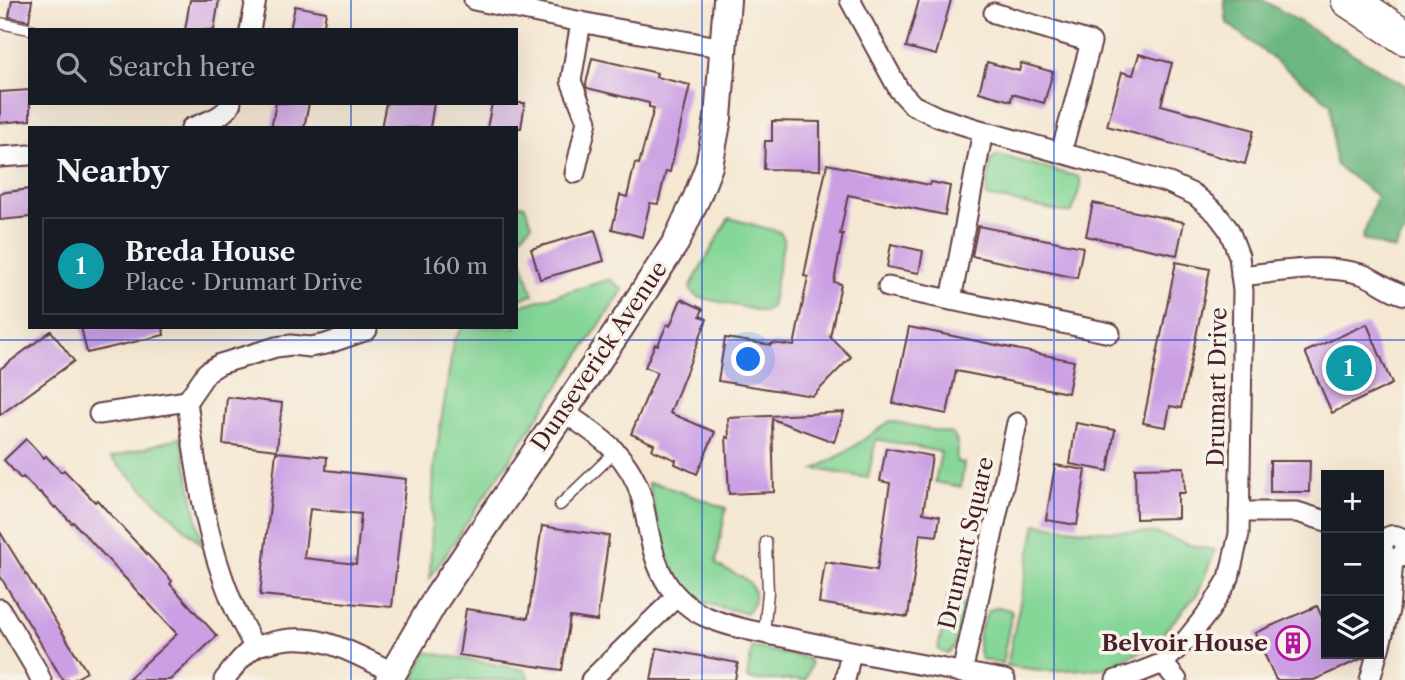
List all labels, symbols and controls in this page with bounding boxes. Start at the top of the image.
search box [28,28,518,105]
icon: search [52,48,90,86]
text: Search here [108,51,255,83]
text: Nearby [56,153,169,190]
text: Breda House [125,236,295,268]
text: 1 [76,252,86,280]
text: 160 m [423,252,488,280]
street label: Dunseverick Avenue [525,256,673,456]
text: Place · Drumart Drive [125,268,363,296]
street label: Drumart Drive [1202,307,1232,467]
your location [731,342,765,376]
pin: 1 [1326,342,1372,394]
street label: Drumart Square [933,454,999,632]
map controls [1321,470,1384,659]
button: + [1321,470,1384,533]
button: − [1321,533,1384,596]
button: layers [1321,596,1384,659]
building icon: Belvoir House [1274,624,1312,662]
place label: Belvoir House [1101,629,1268,657]

